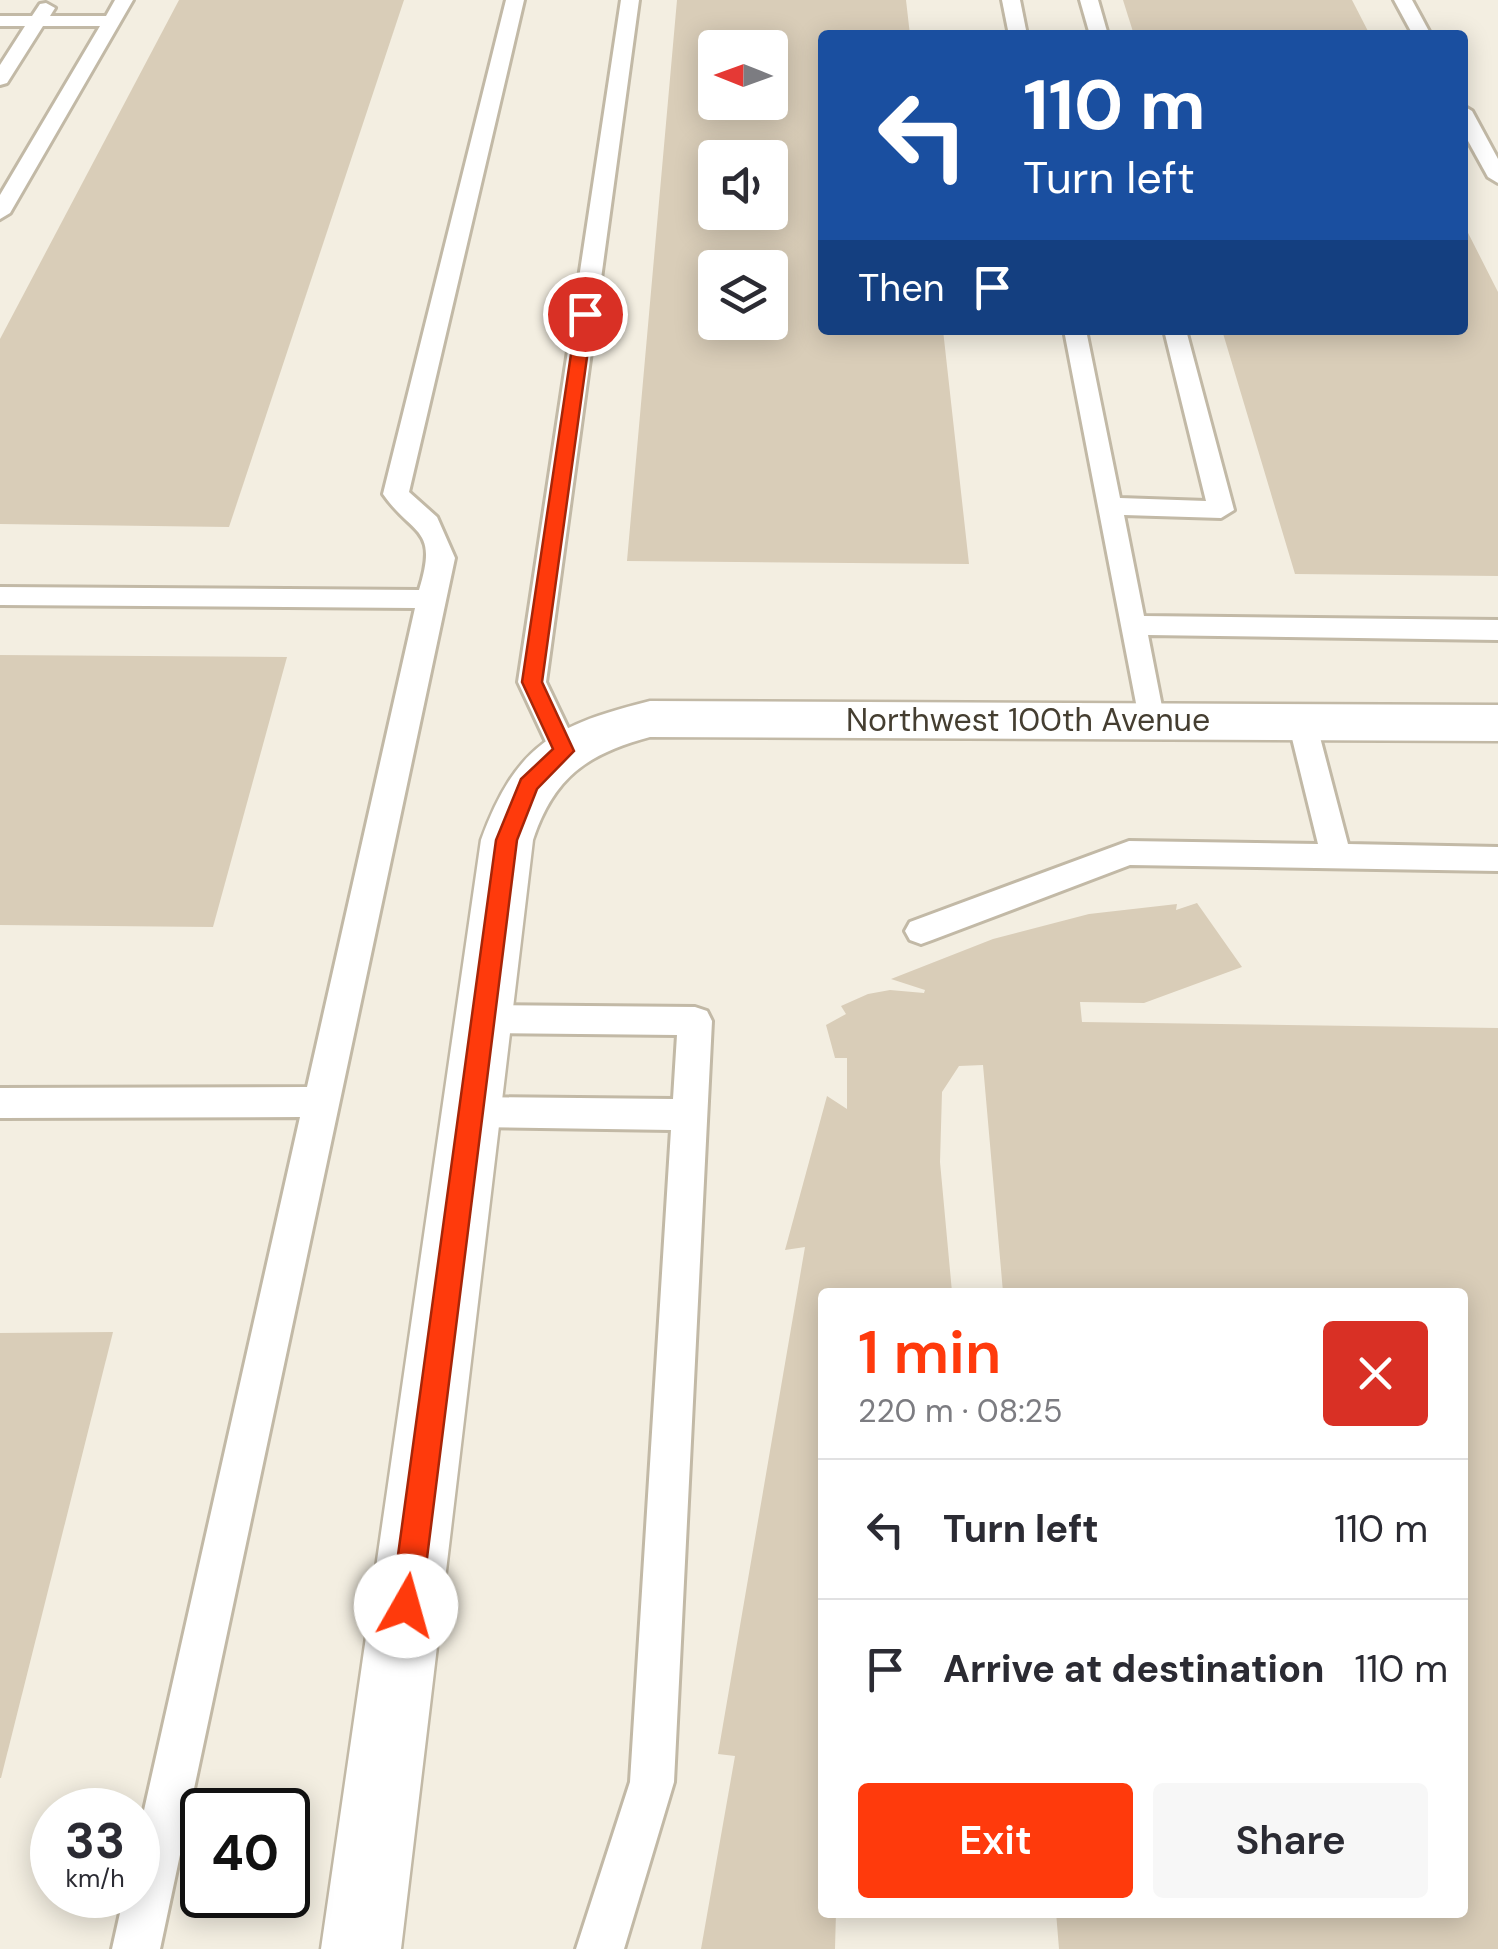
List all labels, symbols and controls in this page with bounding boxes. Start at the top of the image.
north arrow [698,30,788,120]
map controls [698,30,788,340]
text: 110 m [1023,60,1206,151]
icon: left [858,70,988,200]
button: sound [698,140,788,230]
text: Turn left [1023,148,1195,207]
button: layers [698,250,788,340]
icon: arrive [965,260,1020,315]
text: Then [858,263,945,313]
pin [543,272,628,357]
icon: arrive [558,287,613,342]
street label: Northwest 100th Avenue [846,699,1210,741]
text: 1 min [858,1313,1001,1392]
button: close [1323,1321,1428,1426]
text: 220 m · 08:25 [858,1390,1063,1432]
icon: left [858,1502,913,1557]
text: Turn left [943,1504,1099,1554]
text: 110 m [1334,1504,1428,1554]
position arrow [354,1554,458,1658]
icon: arrive [858,1642,913,1697]
text: Arrive at destination [943,1644,1325,1694]
text: 110 m [1355,1644,1448,1694]
button: Exit [858,1783,1133,1898]
button: Share [1153,1783,1428,1898]
speed limit sign: 40 [180,1788,310,1918]
text: 33 [65,1808,125,1874]
text: km/h [65,1862,125,1895]

